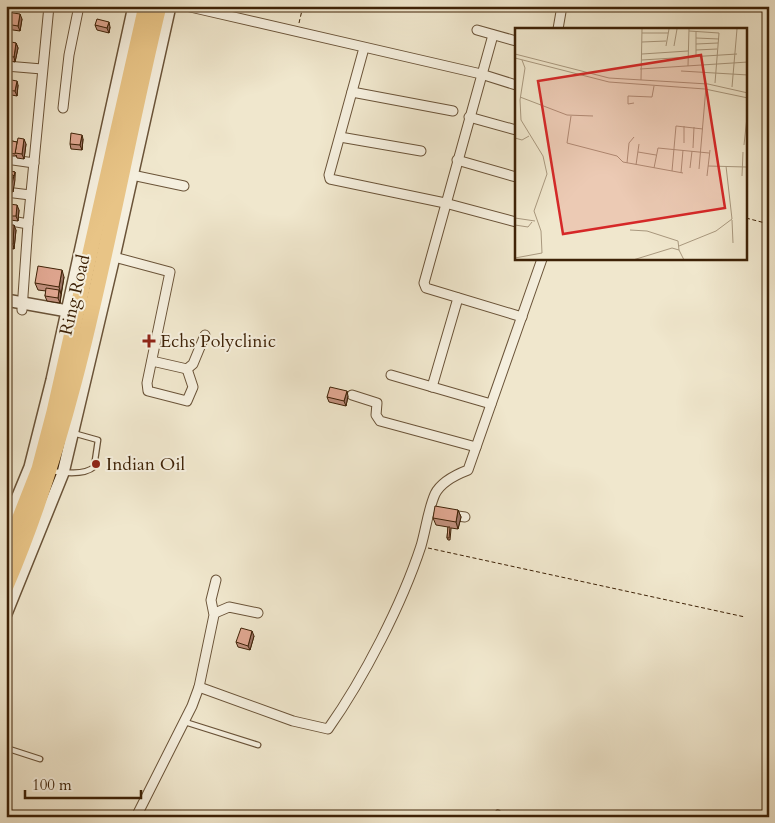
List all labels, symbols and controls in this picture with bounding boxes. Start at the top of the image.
inset map [515,28,748,260]
street label: Ring Road [54,252,97,338]
place label: Echs Polyclinic [160,329,276,354]
marker: Echs Polyclinic [142,334,156,348]
place label: Indian Oil [106,452,185,477]
marker: Indian Oil [90,458,102,470]
scale bar [25,768,141,800]
text: 100 m [32,775,72,795]

